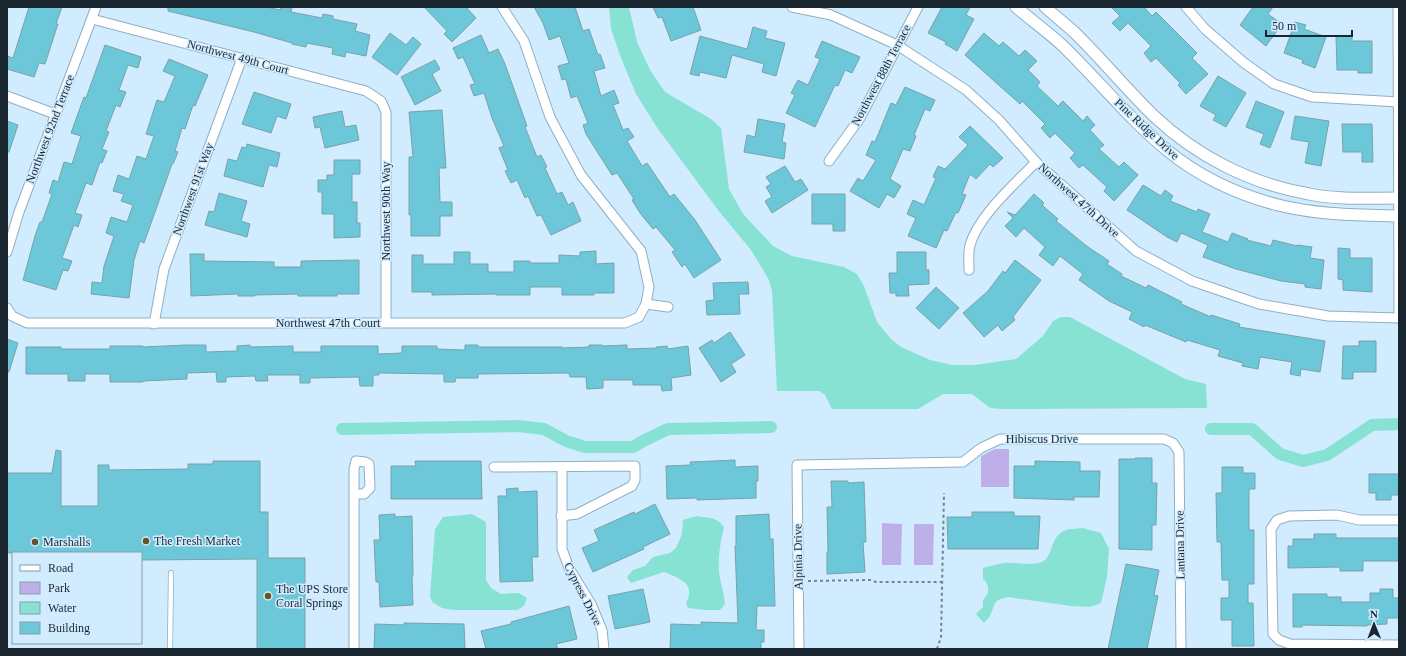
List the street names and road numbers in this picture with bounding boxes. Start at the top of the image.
street label: Northwest 88th Terrace [848,22,914,128]
street label: Northwest 49th Court [186,37,291,77]
street label: Northwest 92nd Terrace [23,73,77,185]
street label: Pine Ridge Drive [1112,95,1182,163]
street label: Northwest 91st Way [170,141,216,237]
street label: Northwest 47th Drive [1035,160,1123,240]
street label: Northwest 90th Way [379,162,393,260]
street label: Northwest 47th Court [276,316,381,330]
street label: Hibiscus Drive [1006,432,1078,446]
street label: Lantana Drive [1172,510,1188,580]
street label: Alpinia Drive [790,524,806,590]
street label: Cypress Drive [561,560,605,628]

